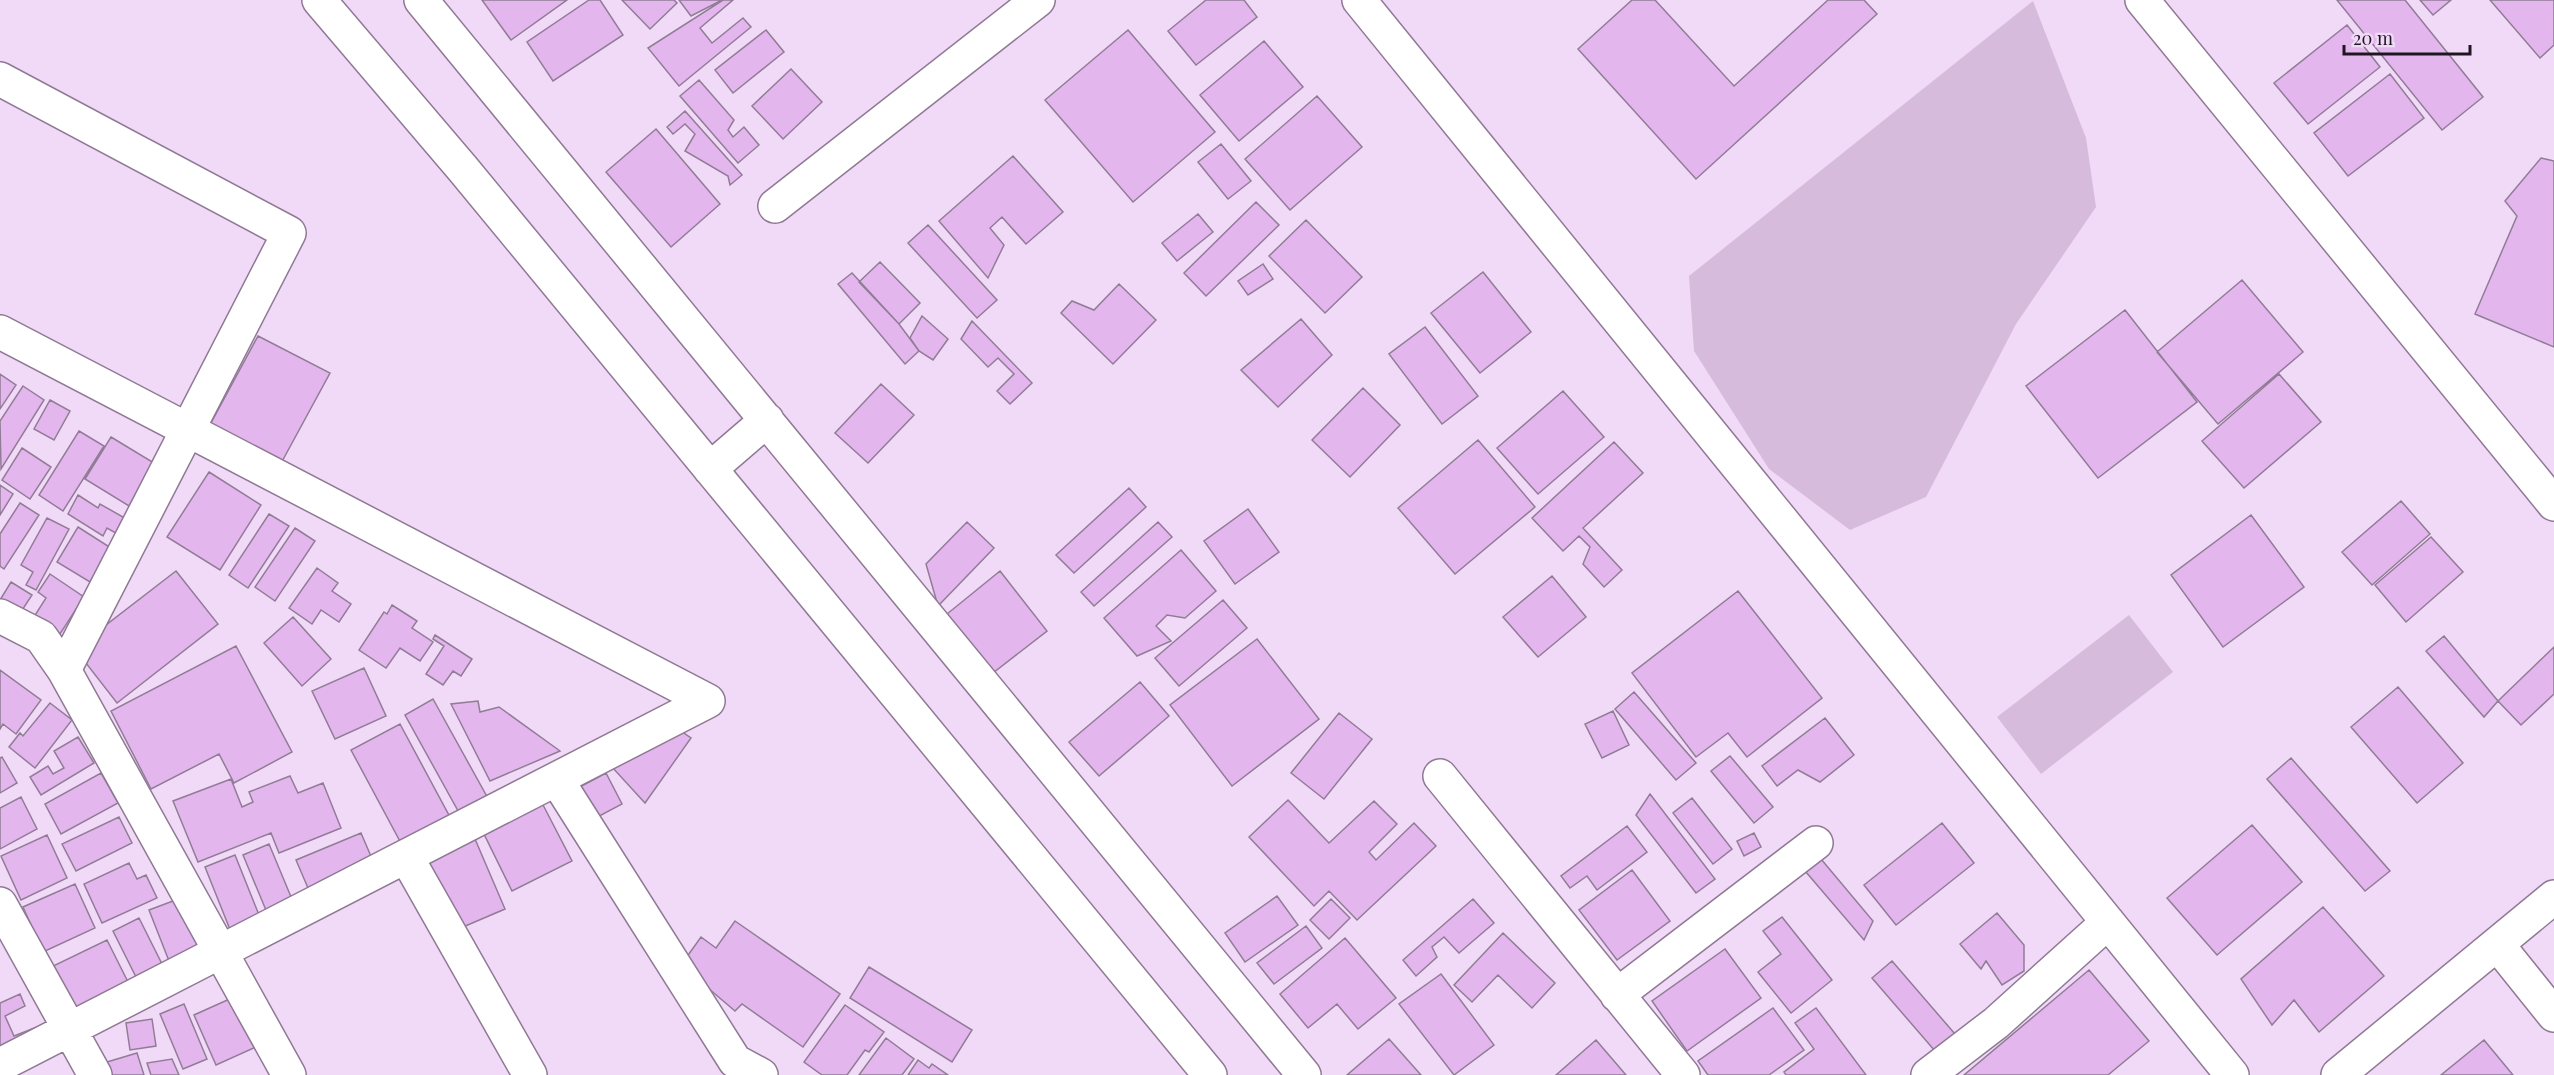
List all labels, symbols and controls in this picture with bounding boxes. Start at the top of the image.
scale bar [2344,18,2470,56]
text: 20 m [2353,26,2393,50]

